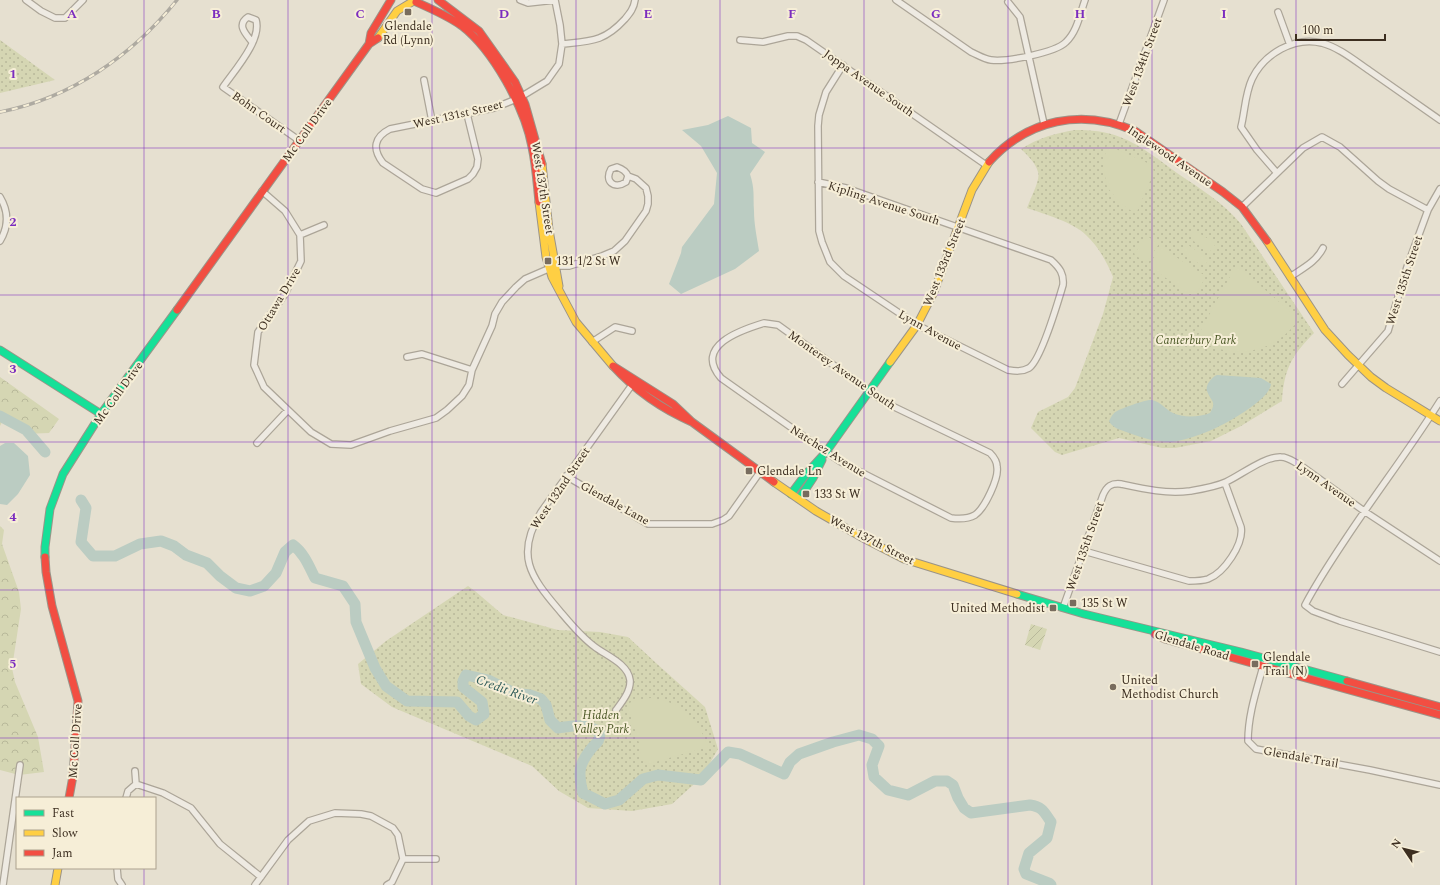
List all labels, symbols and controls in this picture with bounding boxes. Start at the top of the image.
text: A [67,4,77,24]
text: B [211,4,221,24]
text: C [355,4,365,24]
text: D [499,4,509,24]
text: E [644,4,653,24]
text: F [788,4,796,24]
text: G [931,4,941,24]
text: H [1075,4,1086,24]
text: I [1221,4,1227,24]
marker: Glendale Rd (Lynn) [403,7,413,17]
street label: West 134th Street [1118,15,1167,109]
scale bar [1296,16,1385,42]
place label: Glendale Rd (Lynn) [383,17,433,50]
text: 100 m [1302,21,1333,40]
street label: Joppa Avenue South [819,45,918,122]
text: 1 [9,64,17,84]
street label: Bohn Court [228,87,290,138]
street label: Mc Coll Drive [278,94,337,166]
street label: West 131st Street [411,95,505,134]
street label: Inglewood Avenue [1123,121,1216,192]
street label: West 137th Street [526,140,559,236]
street label: Kipling Avenue South [826,176,942,231]
text: 2 [9,212,17,232]
street label: West 133rd Street [918,215,971,309]
street label: West 135th Street [1381,233,1428,327]
place label: 131 1/2 St W [556,252,621,271]
marker: 131 1/2 St W [543,256,553,266]
street label: Ottawa Drive [253,264,306,335]
street label: Lynn Avenue [895,305,965,356]
street label: Monterey Avenue South [784,326,900,415]
park label: Canterbury Park [1156,331,1237,350]
street label: Mc Coll Drive [89,357,148,429]
text: 3 [9,359,17,379]
street label: Natchez Avenue [786,420,870,483]
street label: West 132nd Street [526,443,595,533]
street label: Lynn Avenue [1292,457,1360,512]
place label: Glendale Ln [757,462,822,481]
marker: Glendale Ln [744,466,754,476]
street label: Glendale Lane [577,477,653,530]
place label: 133 St W [814,485,861,504]
marker: 133 St W [801,489,811,499]
street label: West 135th Street [1061,499,1110,593]
text: 4 [9,507,17,527]
street label: West 137th Street [826,511,918,570]
place label: 135 St W [1081,594,1128,613]
marker: 135 St W [1068,598,1078,608]
place label: United Methodist [950,599,1045,618]
marker: United Methodist [1048,603,1058,613]
street label: Glendale Road [1152,625,1232,666]
place label: Glendale Trail (N) [1263,648,1311,681]
text: 5 [9,654,17,674]
marker: Glendale Trail (N) [1250,659,1260,669]
water label: Credit River [473,670,541,710]
place label: United Methodist Church [1121,671,1219,704]
marker: United Methodist Church [1108,682,1118,692]
street label: Mc Coll Drive [63,703,88,779]
park label: Hidden Valley Park [573,706,629,739]
street label: Glendale Trail [1262,742,1340,773]
legend [16,797,156,869]
text: Fast [52,804,74,823]
text: Slow [52,824,78,843]
north arrow [1384,829,1424,869]
text: N [1387,835,1406,852]
text: Jam [52,844,73,863]

